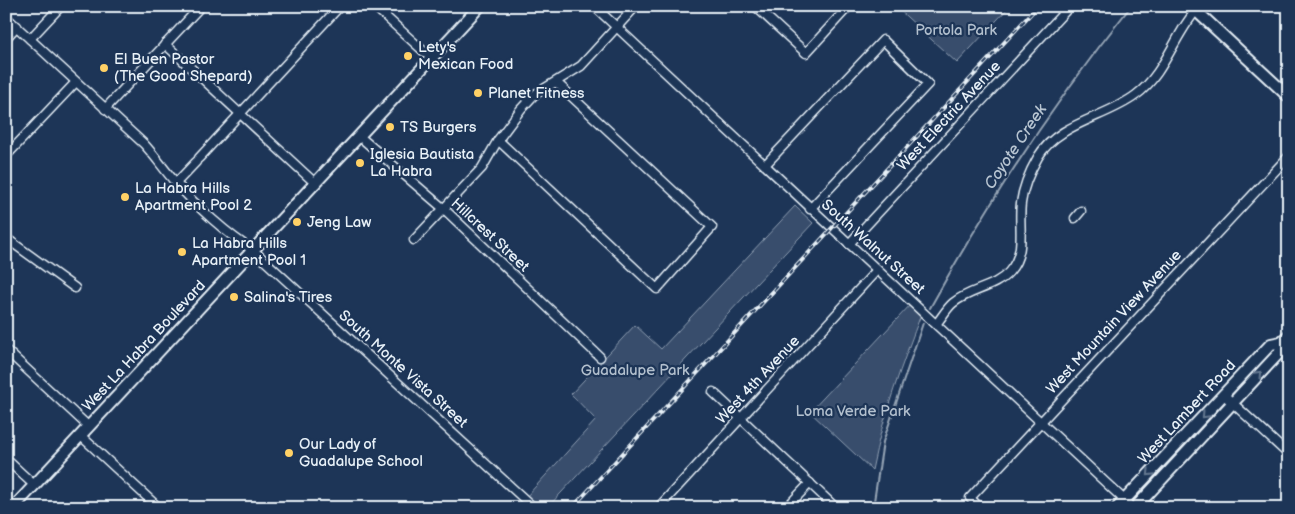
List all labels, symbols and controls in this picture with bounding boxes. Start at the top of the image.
park label: Portola Park [915,21,997,40]
place label: Lety's Mexican Food [418,38,513,74]
place label: El Buen Pastor (The Good Shepard) [114,50,253,86]
marker: Lety's Mexican Food [402,50,414,62]
street label: West Electric Avenue [893,57,1005,175]
marker: El Buen Pastor (The Good Shepard) [98,62,110,74]
place label: Planet Fitness [488,84,585,103]
marker: Planet Fitness [472,87,484,99]
water label: Coyote Creek [981,100,1052,193]
place label: TS Burgers [400,118,477,137]
marker: TS Burgers [384,121,396,133]
place label: Iglesia Bautista La Habra [370,145,474,181]
marker: Iglesia Bautista La Habra [354,157,366,169]
place label: La Habra Hills Apartment Pool 2 [135,179,252,215]
marker: La Habra Hills Apartment Pool 2 [119,191,131,203]
street label: Hillcrest Street [447,194,533,276]
street label: South Walnut Street [817,195,929,299]
place label: Jeng Law [307,213,371,232]
marker: Jeng Law [291,216,303,228]
place label: La Habra Hills Apartment Pool 1 [192,234,306,270]
marker: La Habra Hills Apartment Pool 1 [176,246,188,258]
street label: West Mountain View Avenue [1042,246,1186,398]
street label: West La Habra Boulevard [78,276,210,416]
place label: Salina's Tires [244,288,333,307]
marker: Salina's Tires [228,291,240,303]
street label: South Monte Vista Street [335,306,472,432]
street label: West 4th Avenue [712,332,804,428]
street label: West Lambert Road [1134,356,1240,468]
park label: Guadalupe Park [581,361,690,380]
one-way arrow [1253,371,1262,380]
park label: Loma Verde Park [796,402,911,421]
one-way arrow [1202,409,1211,418]
place label: Our Lady of Guadalupe School [299,435,423,471]
marker: Our Lady of Guadalupe School [283,447,295,459]
one-way arrow [1147,468,1156,477]

